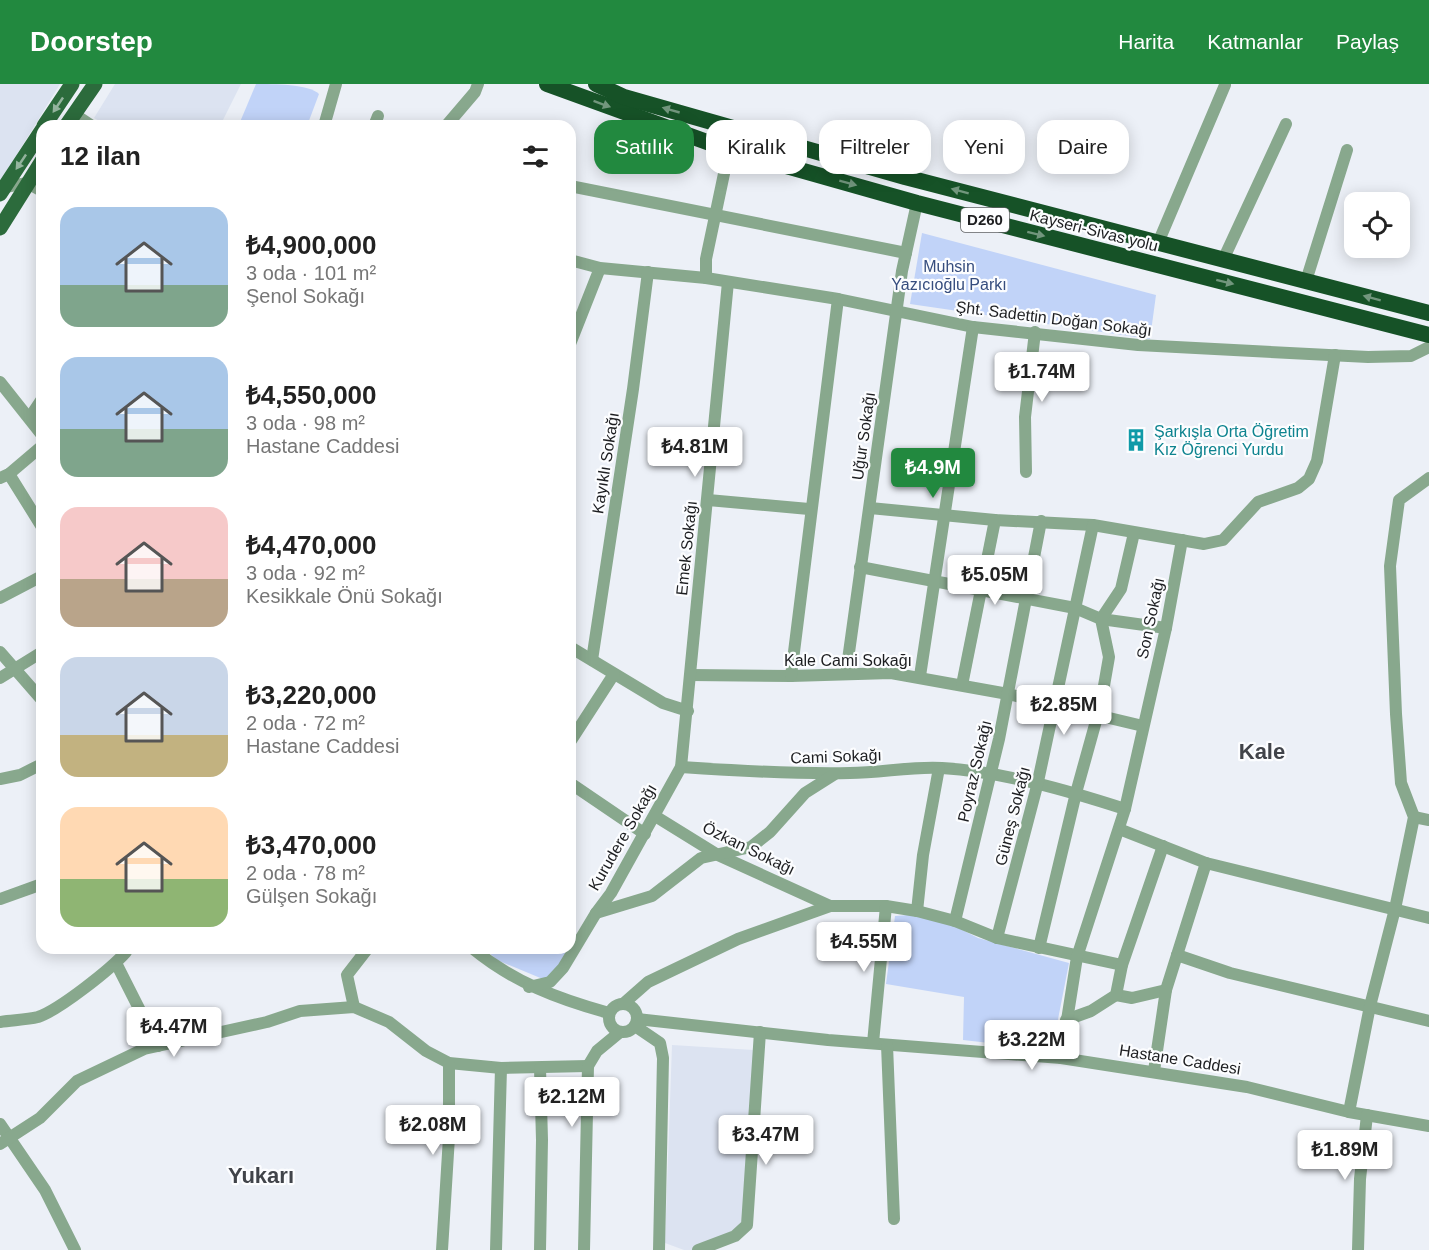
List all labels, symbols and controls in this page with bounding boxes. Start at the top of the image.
text: Doorstep [30,26,153,57]
text: Harita [1118,30,1174,53]
text: Katmanlar [1207,30,1303,53]
text: Paylaş [1336,30,1399,53]
one-way arrow [53,97,64,113]
one-way arrow [594,99,612,109]
one-way arrow [662,105,680,114]
chip: Satılık [594,120,694,174]
chip: Kiralık [706,120,807,174]
chip: Filtreler [819,120,931,174]
chip: Yeni [943,120,1025,174]
chip: Daire [1037,120,1129,174]
icon: filters [519,140,552,173]
text: 12 ilan [60,141,141,171]
one-way arrow [15,153,27,169]
one-way arrow [839,179,857,188]
one-way arrow [951,186,969,196]
map controls [1344,192,1410,258]
button: locate [1344,192,1410,258]
street label: Kayseri-Sivas yolu [1028,206,1160,255]
road number: D260 [961,208,1009,232]
one-way arrow [1027,229,1045,239]
text: ₺4,900,000 [246,230,377,260]
icon: home [108,231,180,303]
park label: Muhsin Yazıcıoğlu Parkı [891,258,1007,293]
text: 3 oda · 101 m² [246,262,376,284]
one-way arrow [1216,278,1234,288]
text: Şenol Sokağı [246,285,365,307]
one-way arrow [1363,293,1382,303]
street label: Şht. Sadettin Doğan Sokağı [955,298,1153,339]
pin: ₺1.74M [993,352,1091,403]
text: ₺1.74M [1008,360,1076,382]
text: ₺4,550,000 [246,380,377,410]
icon: home [108,381,180,453]
street label: Uğur Sokağı [849,391,878,481]
street label: Kayıklı Sokağı [589,411,622,515]
text: 3 oda · 98 m² [246,412,365,434]
place label: Şarkışla Orta Öğretim Kız Öğrenci Yurdu [1154,423,1309,458]
pin: ₺4.81M [646,427,744,478]
building icon: Şarkışla Orta Öğretim Kız Öğrenci Yurdu [1123,427,1149,453]
text: Hastane Caddesi [246,435,399,457]
text: ₺4.81M [661,435,729,457]
pin: ₺4.9M [891,448,975,499]
text: ₺4.9M [905,456,961,478]
street label: Emek Sokağı [673,500,700,596]
text: ₺4,470,000 [246,530,377,560]
icon: home [108,531,180,603]
pin: ₺5.05M [946,555,1044,606]
text: 3 oda · 92 m² [246,562,365,584]
text: ₺5.05M [961,563,1029,585]
street label: Son Sokağı [1134,576,1167,660]
text: Kesikkale Önü Sokağı [246,585,443,607]
street label: Kale Cami Sokağı [784,652,912,669]
text: ₺3,220,000 [246,680,377,710]
icon: home [108,681,180,753]
pin: ₺2.85M [1015,685,1113,736]
text: ₺2.85M [1030,693,1098,715]
text: 2 oda · 72 m² [246,712,365,734]
street label: Poyraz Sokağı [955,719,994,824]
text: Hastane Caddesi [246,735,399,757]
district label: Kale [1239,739,1285,764]
street label: Cami Sokağı [790,746,882,767]
street label: Güneş Sokağı [992,765,1033,867]
street label: Kurudere Sokağı [585,781,660,893]
street label: Özkan Sokağı [700,819,798,878]
text: ₺3,470,000 [246,830,377,860]
icon: home [108,831,180,903]
text: 2 oda · 78 m² [246,862,365,884]
text: Gülşen Sokağı [246,885,377,907]
pin: ₺4.55M [815,922,913,973]
text: ₺4.55M [830,930,898,952]
pin: ₺4.47M [125,1007,223,1058]
text: ₺4.47M [140,1015,208,1037]
pin: ₺3.22M [983,1020,1081,1071]
text: ₺3.22M [998,1028,1066,1050]
street label: Hastane Caddesi [1118,1041,1242,1077]
pin: ₺2.12M [523,1077,621,1128]
text: ₺2.12M [538,1085,606,1107]
pin: ₺2.08M [384,1105,482,1156]
text: ₺2.08M [399,1113,467,1135]
pin: ₺3.47M [717,1115,815,1166]
text: ₺3.47M [732,1123,800,1145]
pin: ₺1.89M [1296,1130,1394,1181]
text: ₺1.89M [1311,1138,1379,1160]
district label: Yukarı [228,1163,294,1188]

